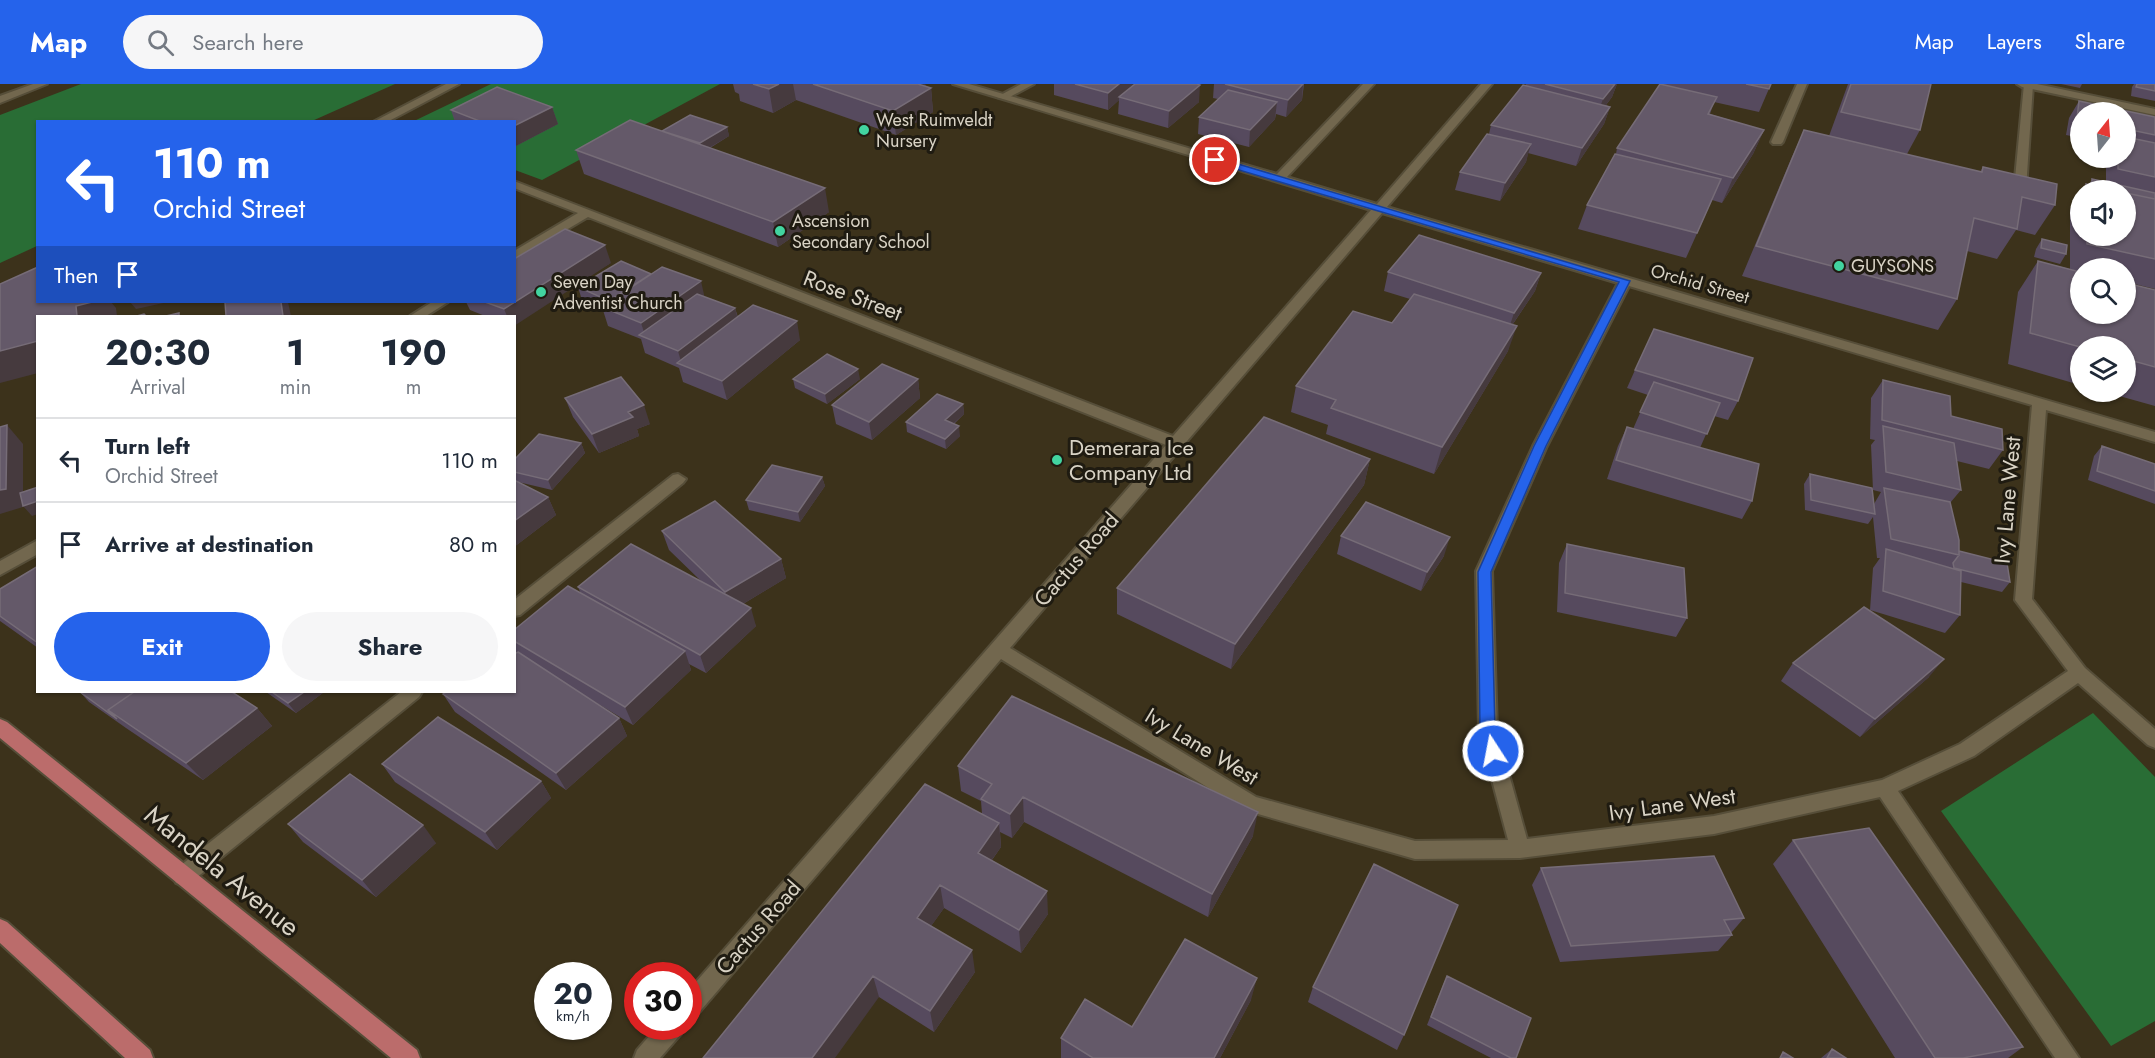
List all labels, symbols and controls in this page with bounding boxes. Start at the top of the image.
search box [123,15,543,69]
text: Map [30,22,87,63]
icon: search [144,26,177,59]
text: Search here [192,26,304,58]
text: Map [1915,27,1954,57]
text: Layers [1987,27,2042,57]
text: Share [2075,27,2125,57]
north arrow [2070,102,2136,168]
map controls [2070,102,2136,402]
place label: West Ruimveldt Nursery [876,107,993,154]
marker: West Ruimveldt Nursery [857,123,871,137]
text: 110 m [153,133,271,194]
pin [1189,134,1240,185]
icon: arrive [1198,143,1231,176]
icon: left [54,144,132,222]
button: sound [2070,180,2136,246]
text: Orchid Street [153,189,305,228]
place label: Ascension Secondary School [792,208,930,255]
marker: Ascension Secondary School [773,224,787,238]
place label: GUYSONS [1851,253,1934,279]
icon: arrive [111,258,144,291]
street label: Orchid Street [1648,258,1753,311]
button: search [2070,258,2136,324]
text: Then [54,259,99,291]
marker: GUYSONS [1832,259,1846,273]
street label: Rose Street [799,261,908,329]
place label: Seven Day Adventist Church [553,269,683,316]
marker: Seven Day Adventist Church [534,285,548,299]
text: 20:30 [105,326,211,378]
text: 1 [286,326,305,378]
text: 190 [380,326,447,378]
button: layers [2070,336,2136,402]
text: Arrival [130,373,185,402]
text: min [280,373,311,402]
text: m [406,373,421,402]
text: Turn left [105,430,190,462]
place label: Demerara Ice Company Ltd [1069,431,1194,488]
street label: Ivy Lane West [1986,434,2029,565]
icon: left [54,444,87,477]
text: 110 m [441,444,498,476]
marker: Demerara Ice Company Ltd [1050,453,1064,467]
text: Orchid Street [105,462,218,491]
street label: Cactus Road [1026,505,1126,613]
icon: arrive [54,528,87,561]
text: Arrive at destination [105,528,314,560]
text: 80 m [449,528,498,560]
button: Exit [54,612,270,681]
button: Share [282,612,498,681]
street label: Ivy Lane West [1139,699,1265,793]
position arrow [1461,719,1525,783]
street label: Ivy Lane West [1607,779,1738,829]
street label: Mandela Avenue [136,796,308,945]
street label: Cactus Road [708,873,808,981]
speed limit sign: 30 [624,962,702,1040]
text: 20 [553,972,593,1015]
text: km/h [556,1005,590,1027]

